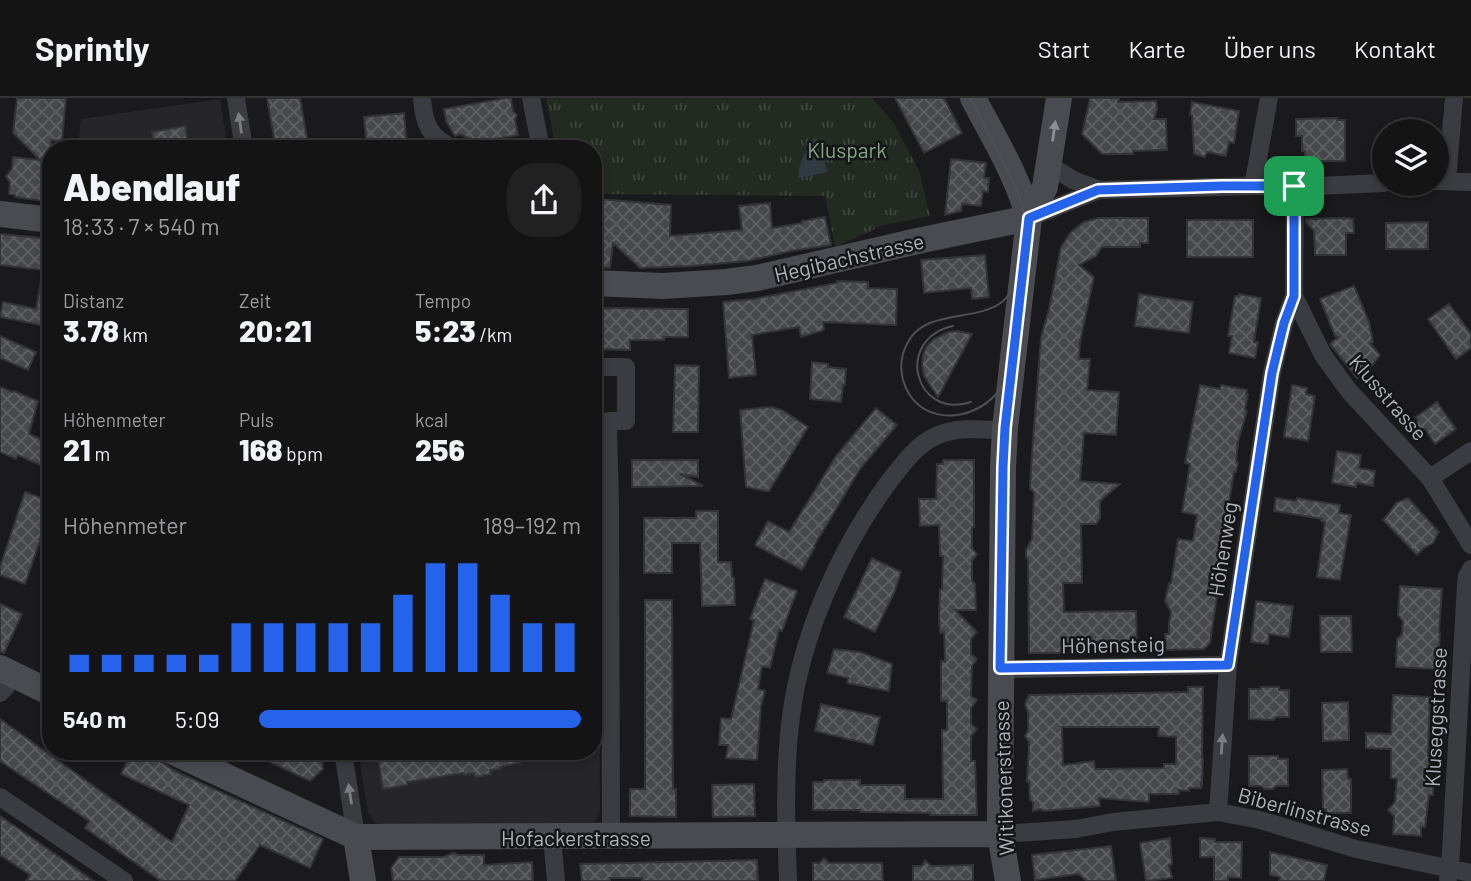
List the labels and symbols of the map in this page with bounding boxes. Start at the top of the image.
one-way arrow [234,112,245,134]
one-way arrow [1049,120,1060,142]
park label: Kluspark [807,137,887,162]
pin [1264,156,1324,216]
street label: Hegibachstrasse [772,228,926,286]
street label: Klusstrasse [1345,349,1433,445]
street label: Höhenweg [1202,500,1242,598]
street label: Höhensteig [1061,631,1165,657]
street label: Kluseggstrasse [1419,647,1451,787]
street label: Witikonerstrasse [988,700,1018,856]
one-way arrow [1217,732,1228,754]
street label: Biberlinstrasse [1235,781,1375,841]
one-way arrow [344,783,355,805]
street label: Hofackerstrasse [501,825,651,850]

